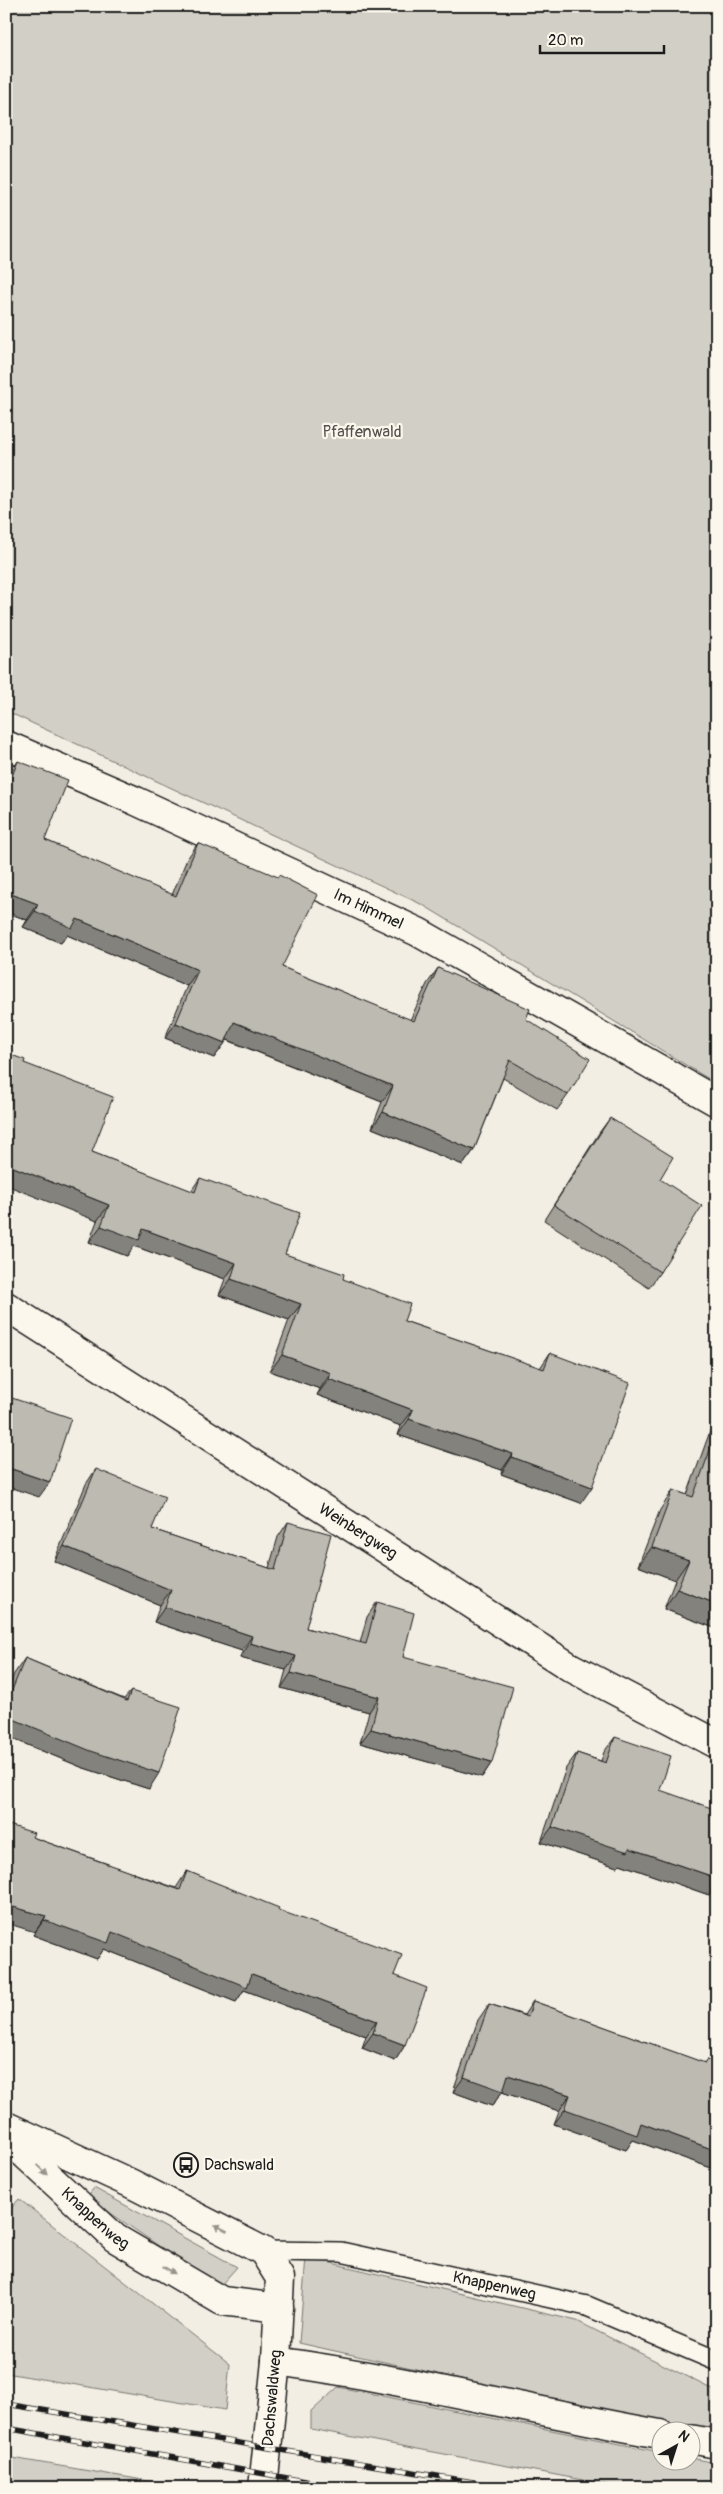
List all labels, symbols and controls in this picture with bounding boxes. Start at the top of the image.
scale bar [540,22,664,54]
text: 20 m [548,31,583,50]
park label: Pfaffenwald [322,422,402,442]
street label: Im Himmel [330,884,407,934]
street label: Weinbergweg [315,1499,401,1564]
bus stop icon: Dachswald [173,2152,199,2178]
place label: Dachswald [204,2155,274,2175]
one-way arrow [36,2164,48,2176]
street label: Knappenweg [57,2183,133,2254]
one-way arrow [213,2224,228,2232]
one-way arrow [163,2265,176,2274]
street label: Knappenweg [451,2267,538,2305]
street label: Dachswaldweg [258,2349,286,2447]
north arrow [650,2422,700,2472]
text: N [675,2427,693,2446]

